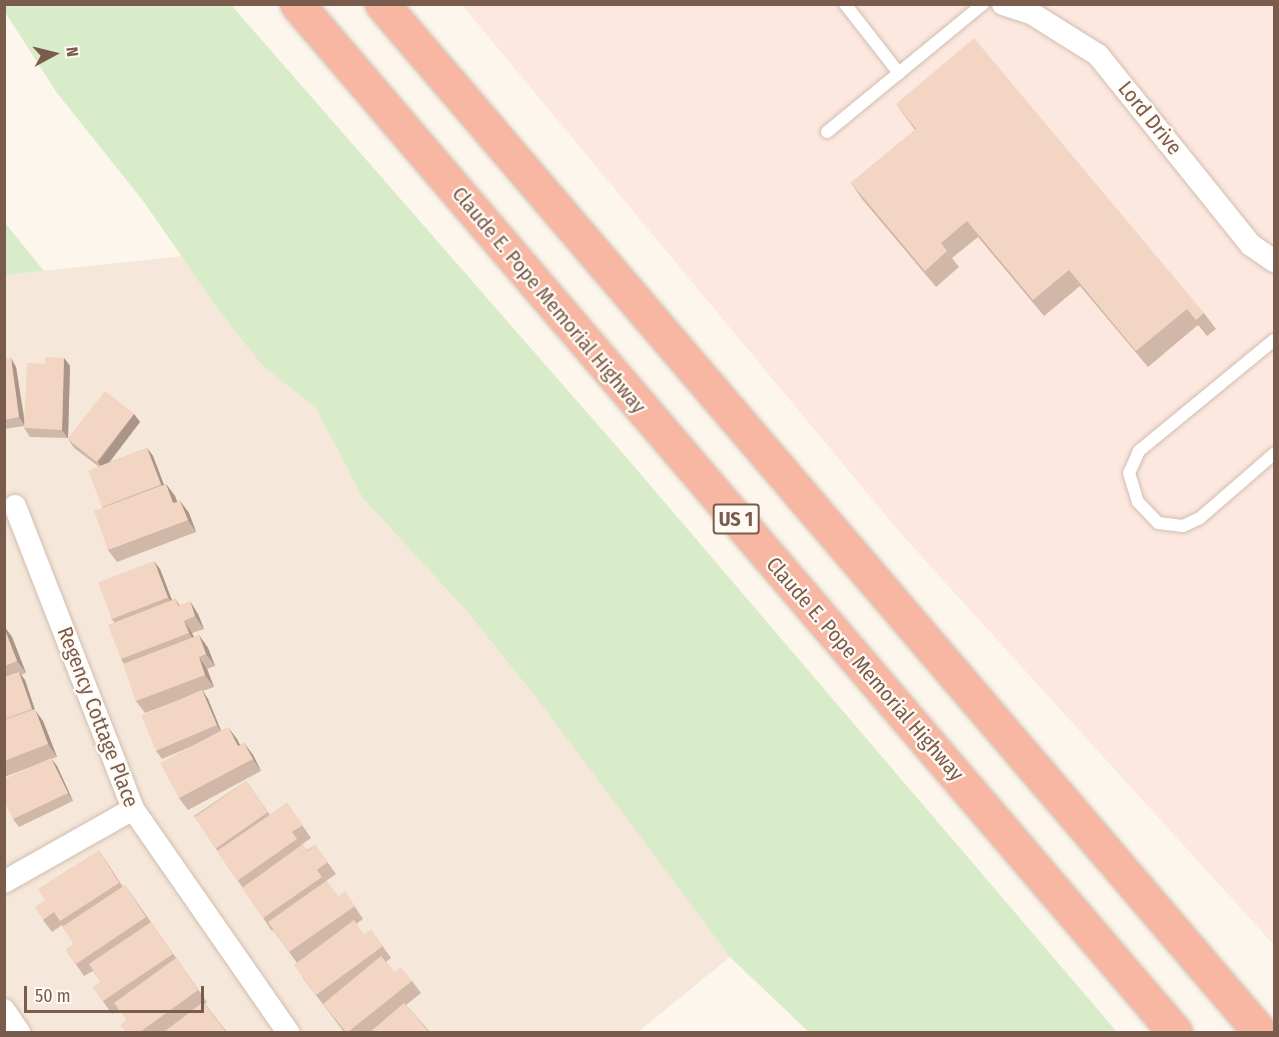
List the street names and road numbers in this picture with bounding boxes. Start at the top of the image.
street label: Lord Drive [1113,76,1187,160]
street label: Claude E. Pope Memorial Highway [447,181,651,419]
road number: US 1 [712,502,760,536]
street label: Claude E. Pope Memorial Highway [761,552,969,786]
street label: Regency Cottage Place [52,623,144,811]

